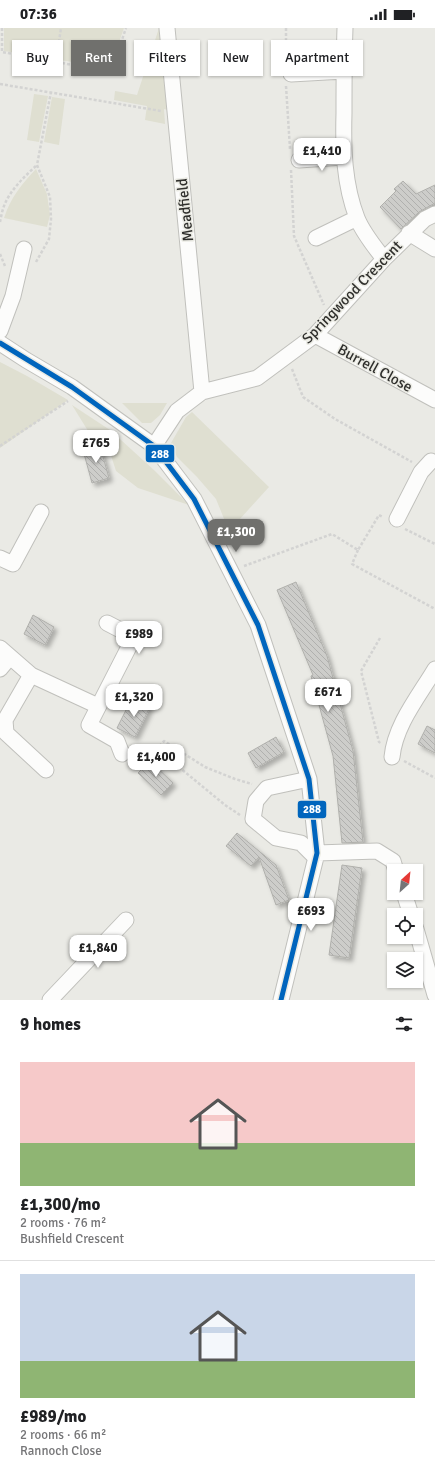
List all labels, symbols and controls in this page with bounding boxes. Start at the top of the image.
text: 07:36 [20,5,57,23]
chip: Buy [12,40,63,76]
chip: Rent [71,40,126,76]
chip: Filters [134,40,200,76]
chip: New [208,40,263,76]
chip: Apartment [271,40,363,76]
pin: £1,410 [289,138,355,172]
text: £1,410 [303,143,341,159]
street label: Meadfield [173,177,197,243]
street label: Springwood Crescent [298,237,406,347]
street label: Burrell Close [334,340,416,396]
pin: £765 [72,430,120,464]
text: £765 [82,435,110,451]
line badge: 288 [145,444,175,463]
text: 288 [151,448,169,461]
pin: £1,300 [203,519,269,553]
text: £1,300 [217,524,255,540]
pin: £989 [115,621,163,655]
text: £989 [125,626,153,642]
pin: £671 [304,679,352,713]
pin: £1,320 [101,684,167,718]
text: £671 [314,684,342,700]
text: £1,320 [115,689,153,705]
pin: £1,400 [123,744,189,778]
text: £1,400 [137,749,175,765]
line badge: 288 [297,800,327,819]
text: 288 [303,803,321,816]
north arrow [387,864,423,900]
map controls [387,864,423,988]
pin: £693 [287,898,335,932]
text: £693 [297,903,325,919]
button: locate [387,908,423,944]
pin: £1,840 [65,935,131,969]
text: £1,840 [79,940,117,956]
button: layers [387,952,423,988]
icon: filters [393,1013,415,1035]
text: 9 homes [20,1014,81,1035]
icon: home [182,1088,254,1160]
text: £1,300/mo [20,1194,100,1215]
text: 2 rooms · 76 m² [20,1215,106,1231]
text: Bushfield Crescent [20,1231,124,1247]
icon: home [182,1300,254,1372]
text: £989/mo [20,1406,86,1427]
text: 2 rooms · 66 m² [20,1427,106,1443]
text: Rannoch Close [20,1443,102,1459]

